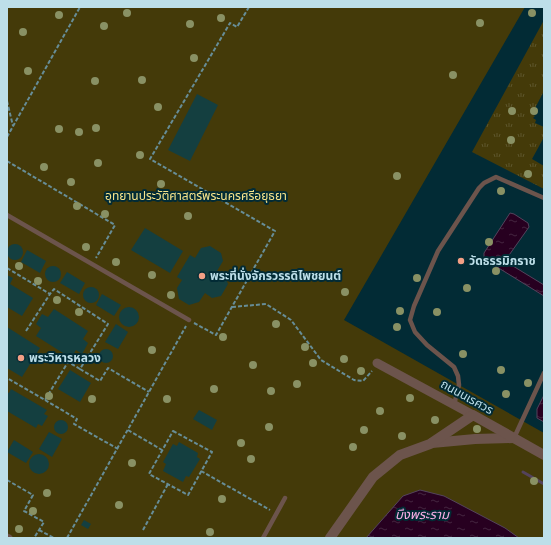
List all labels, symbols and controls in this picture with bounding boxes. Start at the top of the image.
park label: อุทยานประวัติศาสตร์พระนครศรีอยุธยา [105,189,287,203]
place label: วัดธรรมิกราช [469,254,536,268]
marker: วัดธรรมิกราช [456,256,466,266]
place label: พระที่นั่งจักรวรรดิไพชยนต์ [210,267,341,283]
marker: พระที่นั่งจักรวรรดิไพชยนต์ [197,271,207,281]
place label: พระวิหารหลวง [29,351,101,365]
marker: พระวิหารหลวง [16,353,26,363]
street label: ถนนนเรศวร [438,377,496,417]
water label: บึงพระราม [395,507,450,522]

